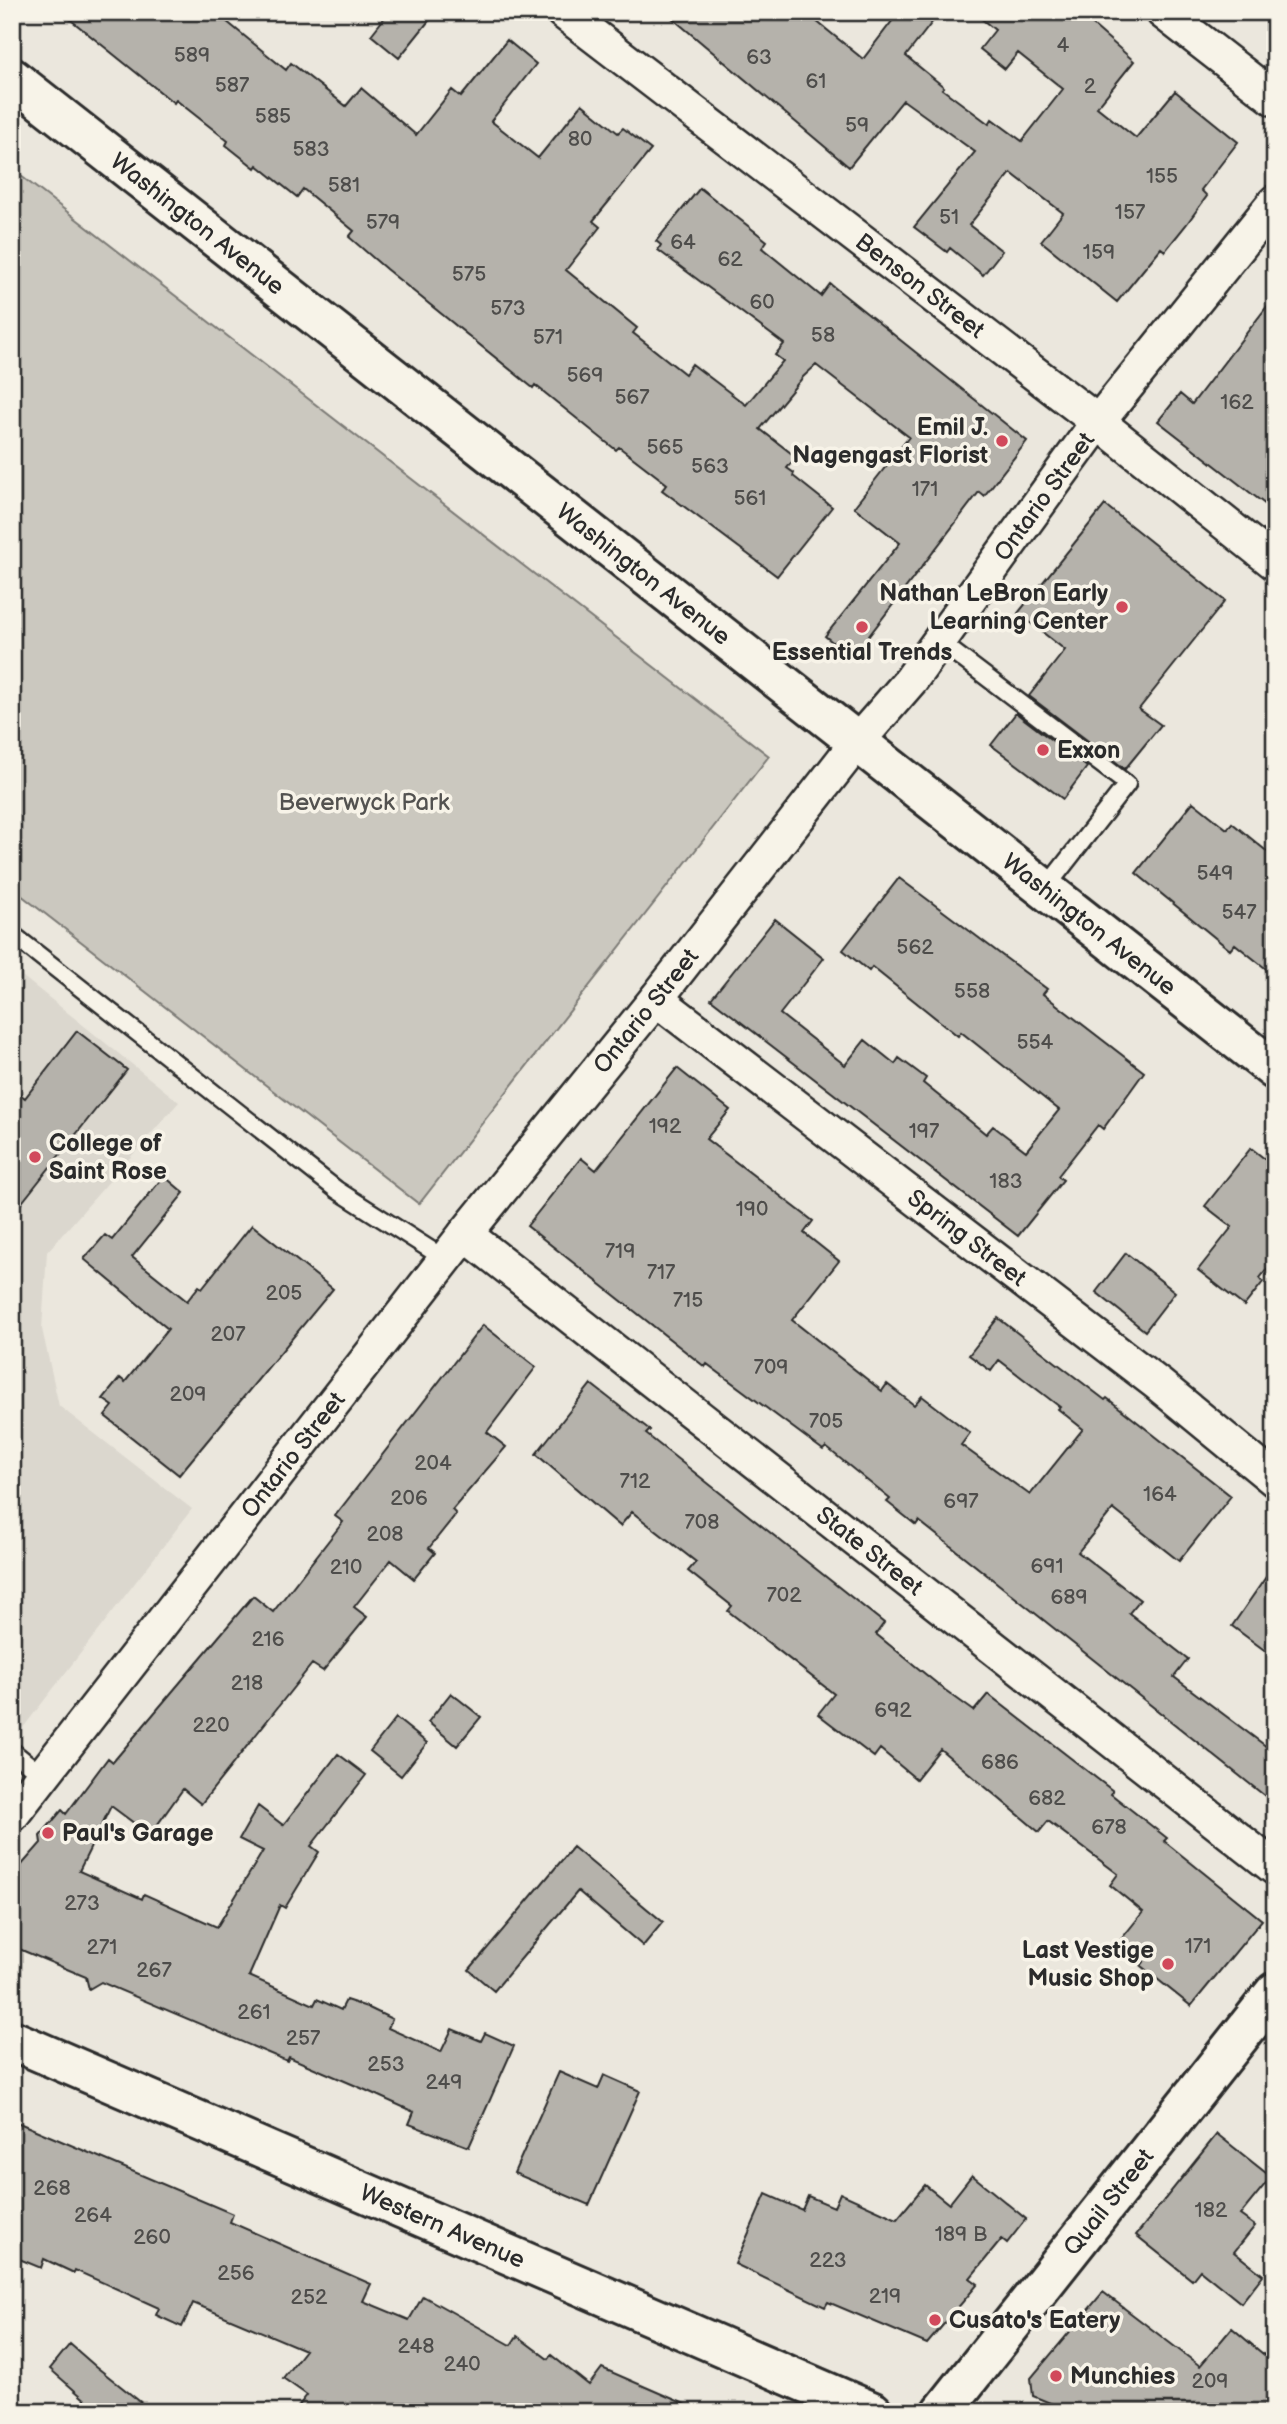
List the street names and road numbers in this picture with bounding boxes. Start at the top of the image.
street label: Washington Avenue [105,147,290,301]
street label: Benson Street [850,227,991,345]
street label: Ontario Street [988,426,1101,566]
street label: Washington Avenue [551,497,736,651]
street label: Washington Avenue [997,847,1182,1001]
street label: Ontario Street [587,942,705,1079]
street label: Spring Street [902,1183,1033,1293]
street label: Ontario Street [235,1385,352,1523]
street label: State Street [811,1500,929,1602]
street label: Quail Street [1057,2142,1160,2261]
street label: Western Avenue [356,2178,529,2274]

